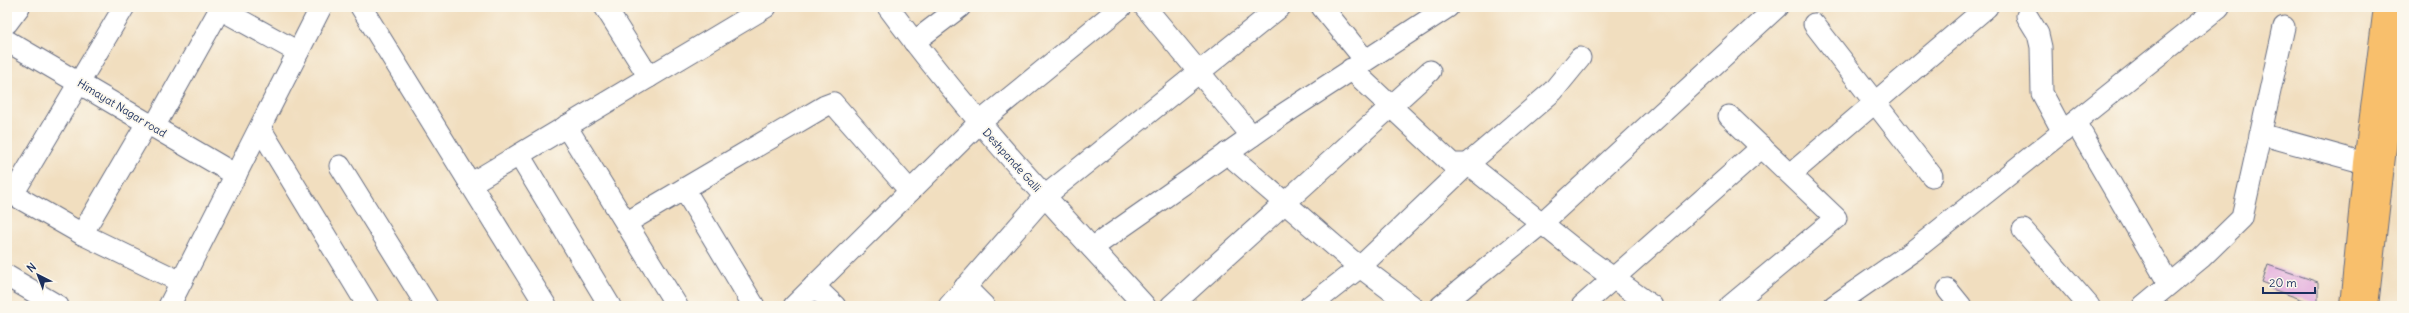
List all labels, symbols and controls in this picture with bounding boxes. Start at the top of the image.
street label: Himayat Nagar road [75,76,170,140]
street label: Deshpande Galli [980,125,1044,195]
north arrow [18,255,58,295]
text: N [24,260,39,275]
scale bar [2263,269,2315,295]
text: 20 m [2269,275,2297,290]

